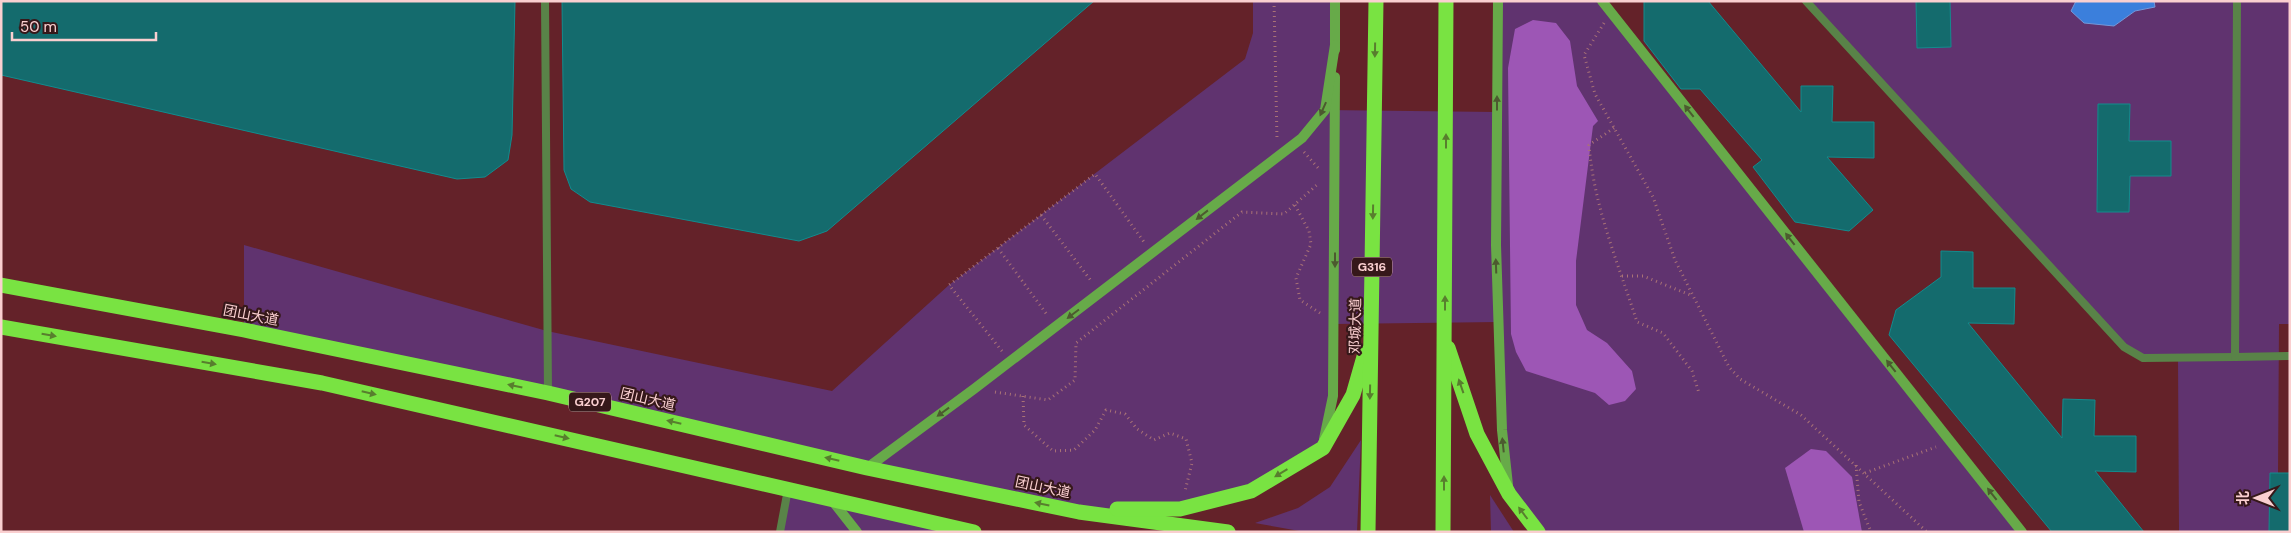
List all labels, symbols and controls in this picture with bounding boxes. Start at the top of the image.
scale bar [12,10,156,42]
text: 50 m [20,17,57,37]
one-way arrow [1371,42,1379,58]
one-way arrow [1493,95,1501,111]
one-way arrow [1318,102,1326,116]
one-way arrow [1684,105,1695,118]
one-way arrow [1442,132,1450,148]
one-way arrow [1369,205,1377,221]
one-way arrow [1195,209,1208,220]
one-way arrow [1785,232,1796,245]
one-way arrow [1331,252,1339,268]
one-way arrow [1492,257,1500,273]
road number: G316 [1352,258,1392,276]
one-way arrow [1441,295,1449,311]
street label: 邓城大道 [1346,298,1364,354]
street label: 团山大道 [222,301,280,329]
one-way arrow [1067,308,1080,319]
one-way arrow [42,332,58,340]
one-way arrow [202,360,218,368]
one-way arrow [1886,360,1897,373]
one-way arrow [1457,378,1464,393]
one-way arrow [508,382,523,390]
street label: 团山大道 [619,384,677,414]
one-way arrow [1366,385,1374,401]
one-way arrow [361,389,377,397]
road number: G207 [569,392,611,412]
one-way arrow [936,407,950,417]
one-way arrow [666,418,681,426]
one-way arrow [554,433,569,441]
one-way arrow [1499,437,1507,453]
one-way arrow [824,455,839,463]
one-way arrow [1274,469,1287,478]
street label: 团山大道 [1014,472,1072,502]
north arrow [2231,473,2281,523]
one-way arrow [1440,475,1448,491]
one-way arrow [1987,487,1997,500]
text: 北 [2234,491,2252,505]
one-way arrow [1034,499,1050,507]
one-way arrow [1518,507,1529,520]

